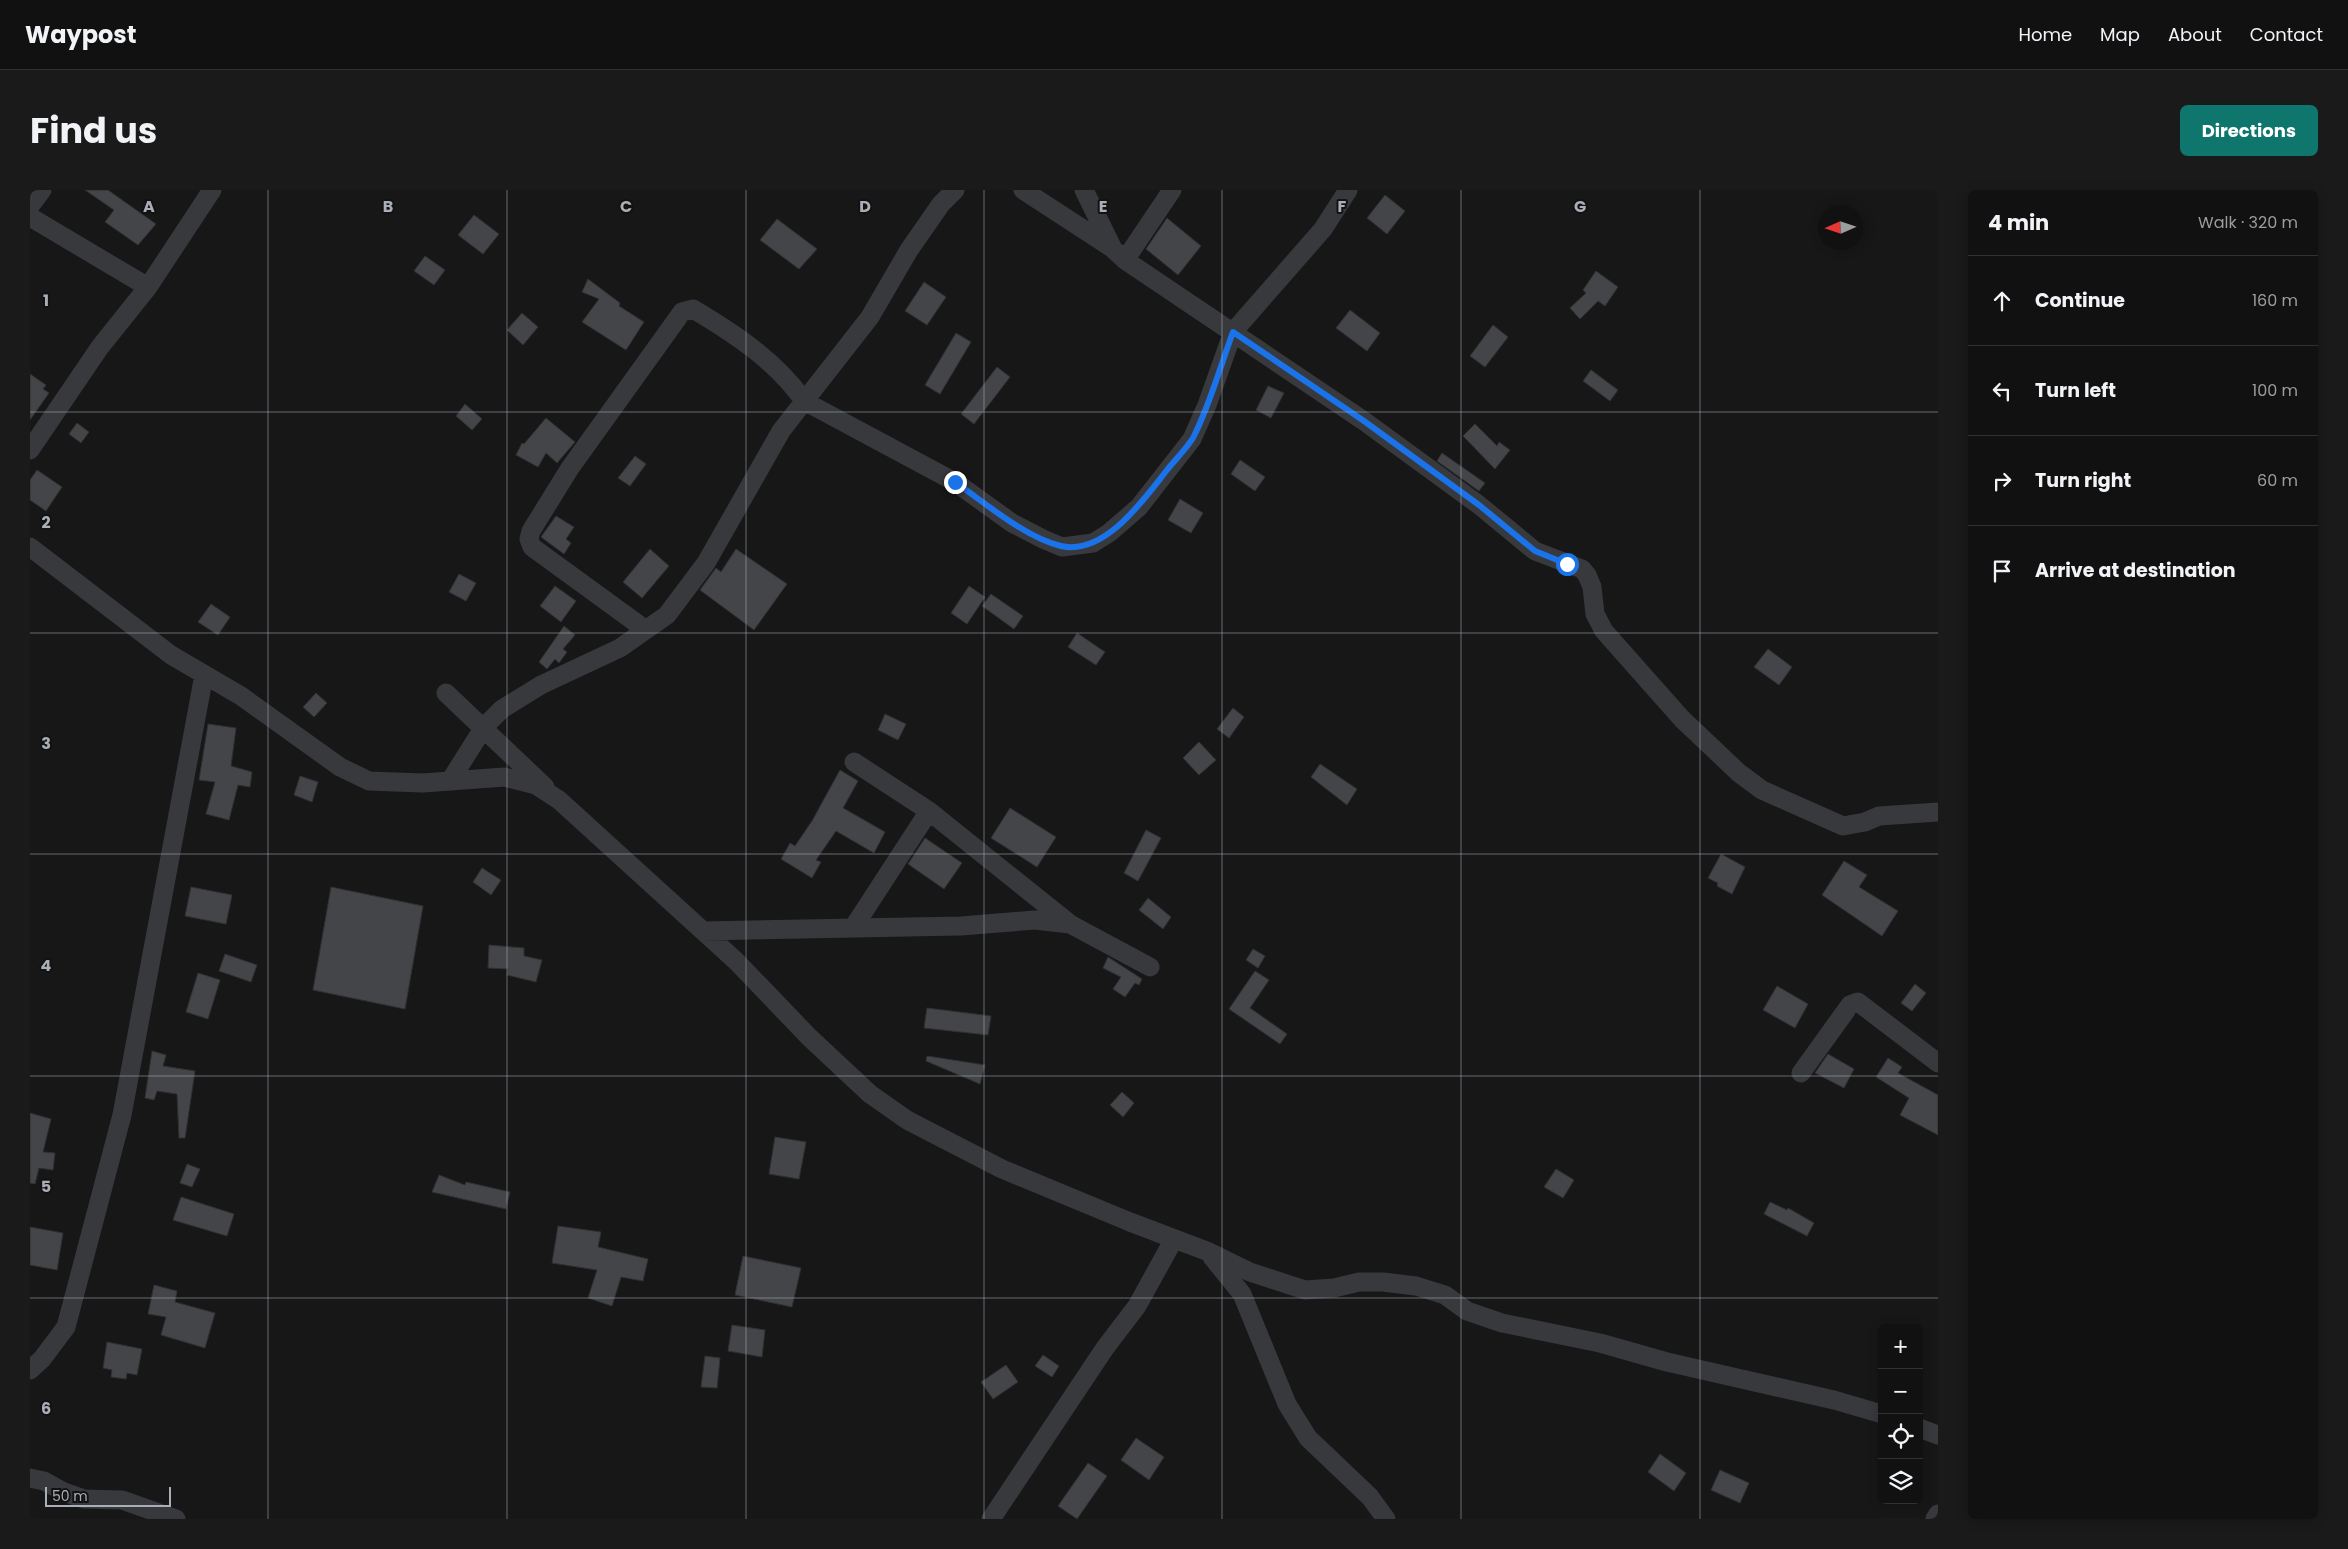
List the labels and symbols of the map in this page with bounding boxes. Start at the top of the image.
text: A [143,195,155,218]
text: B [383,195,393,218]
text: C [620,195,632,218]
text: D [859,195,871,218]
text: E [1099,195,1107,218]
text: F [1338,195,1347,218]
text: G [1574,195,1586,218]
north arrow [1818,205,1863,250]
text: 1 [43,289,49,312]
route end [944,471,967,494]
text: 2 [41,511,51,534]
route start [1556,553,1579,576]
text: 3 [41,732,51,755]
text: 4 [41,954,52,977]
text: 5 [41,1175,51,1198]
text: 6 [41,1397,51,1420]
scale bar [45,1484,171,1507]

